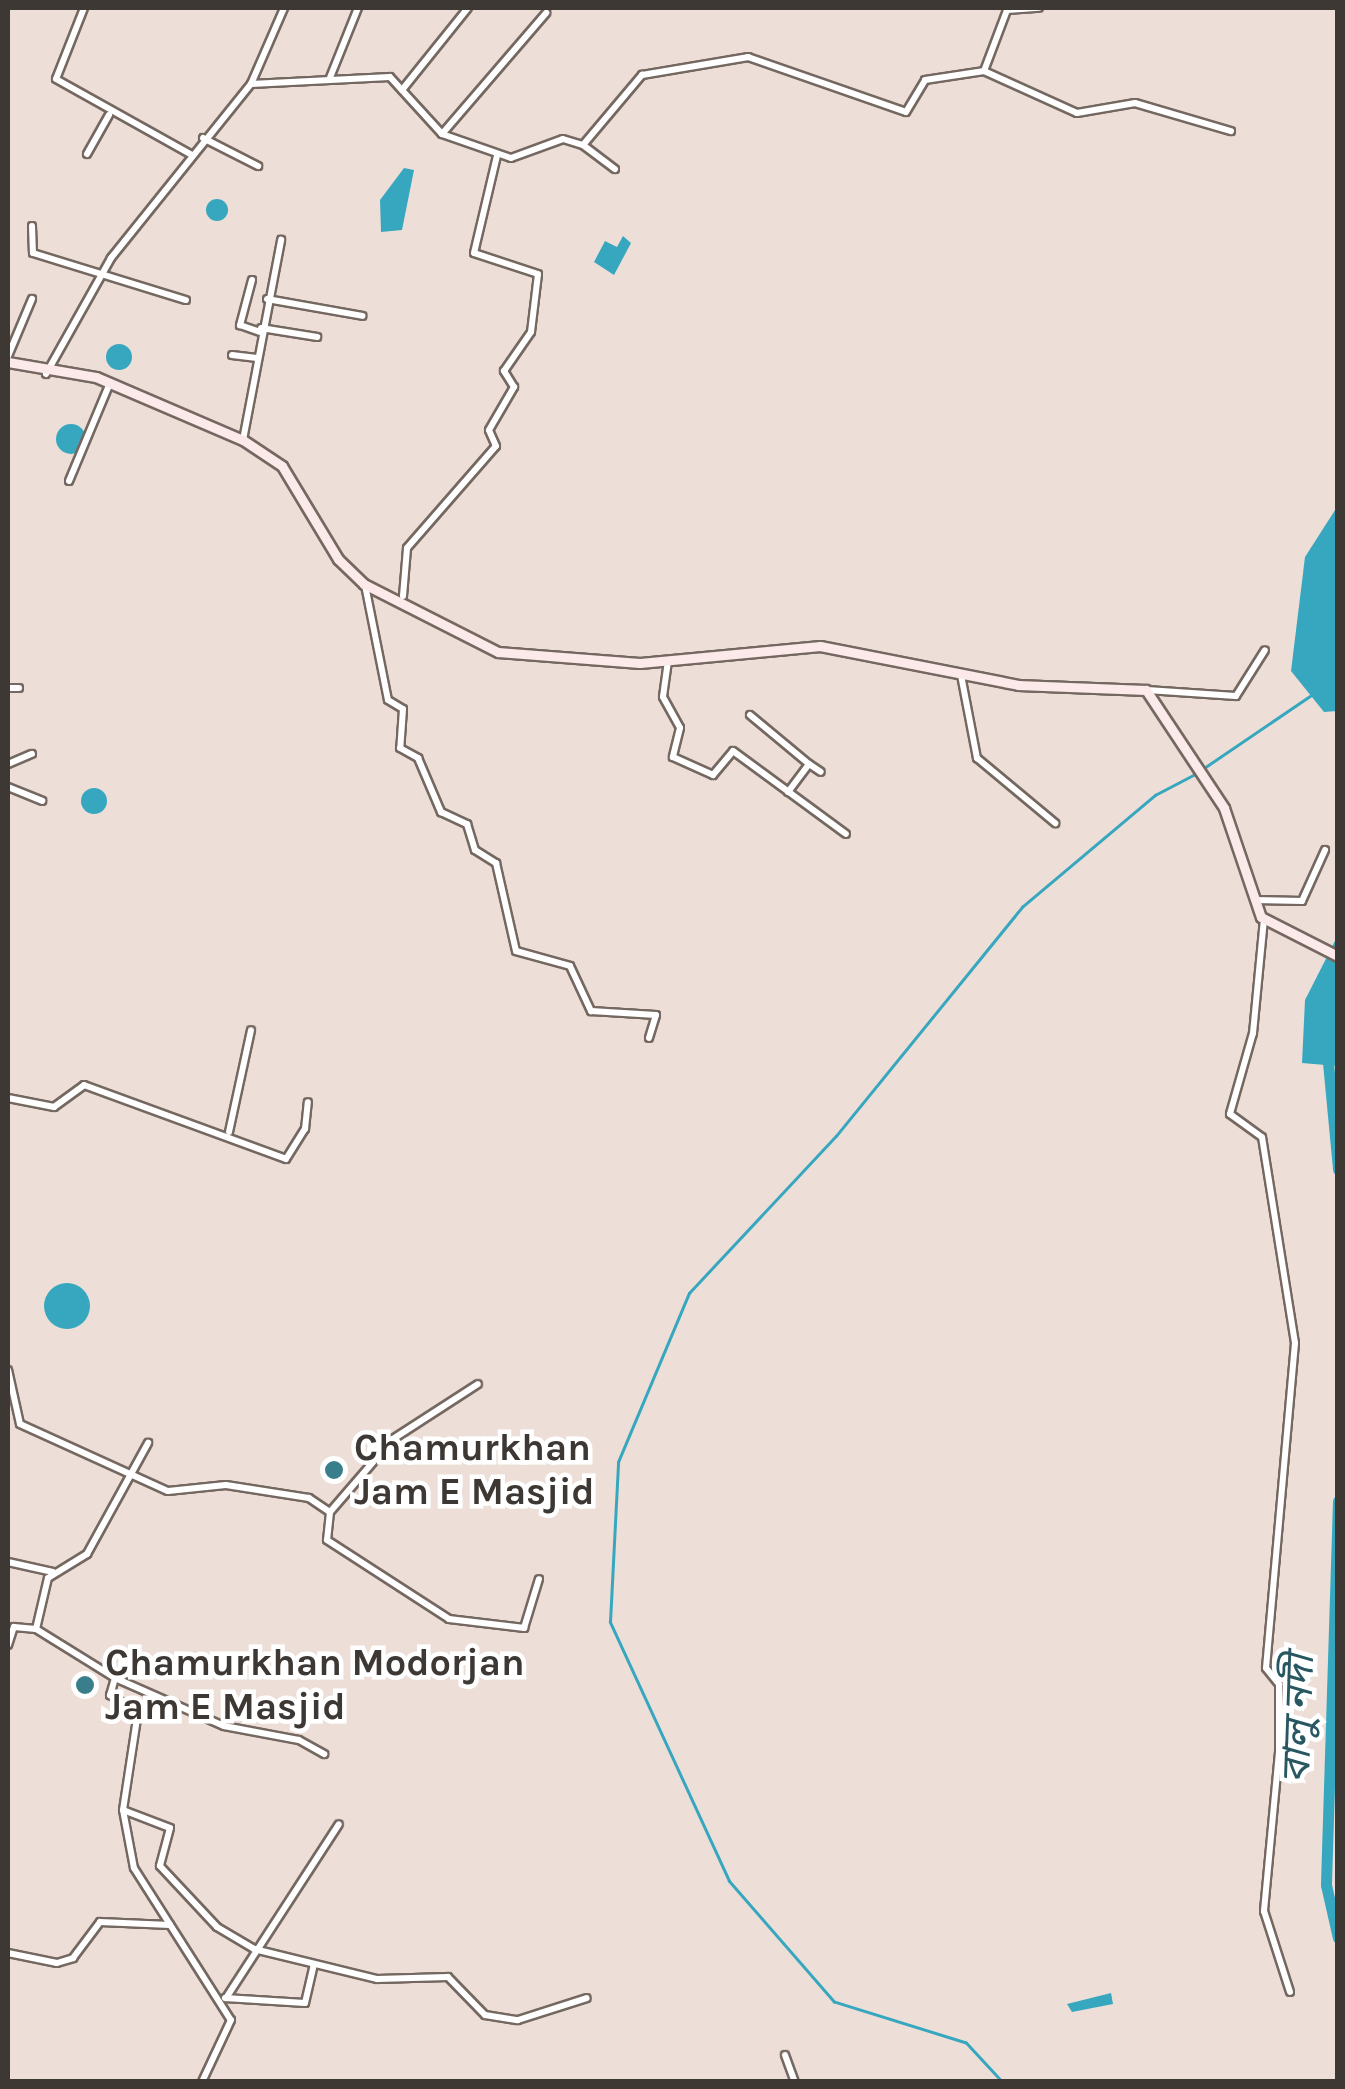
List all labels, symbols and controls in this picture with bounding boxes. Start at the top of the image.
place label: Chamurkhan Jam E Masjid [354,1425,595,1515]
marker: Chamurkhan Jam E Masjid [323,1459,345,1481]
place label: Chamurkhan Modorjan Jam E Masjid [105,1640,525,1730]
water label: বালু নদী [1272,1654,1324,1784]
marker: Chamurkhan Modorjan Jam E Masjid [74,1674,96,1696]

